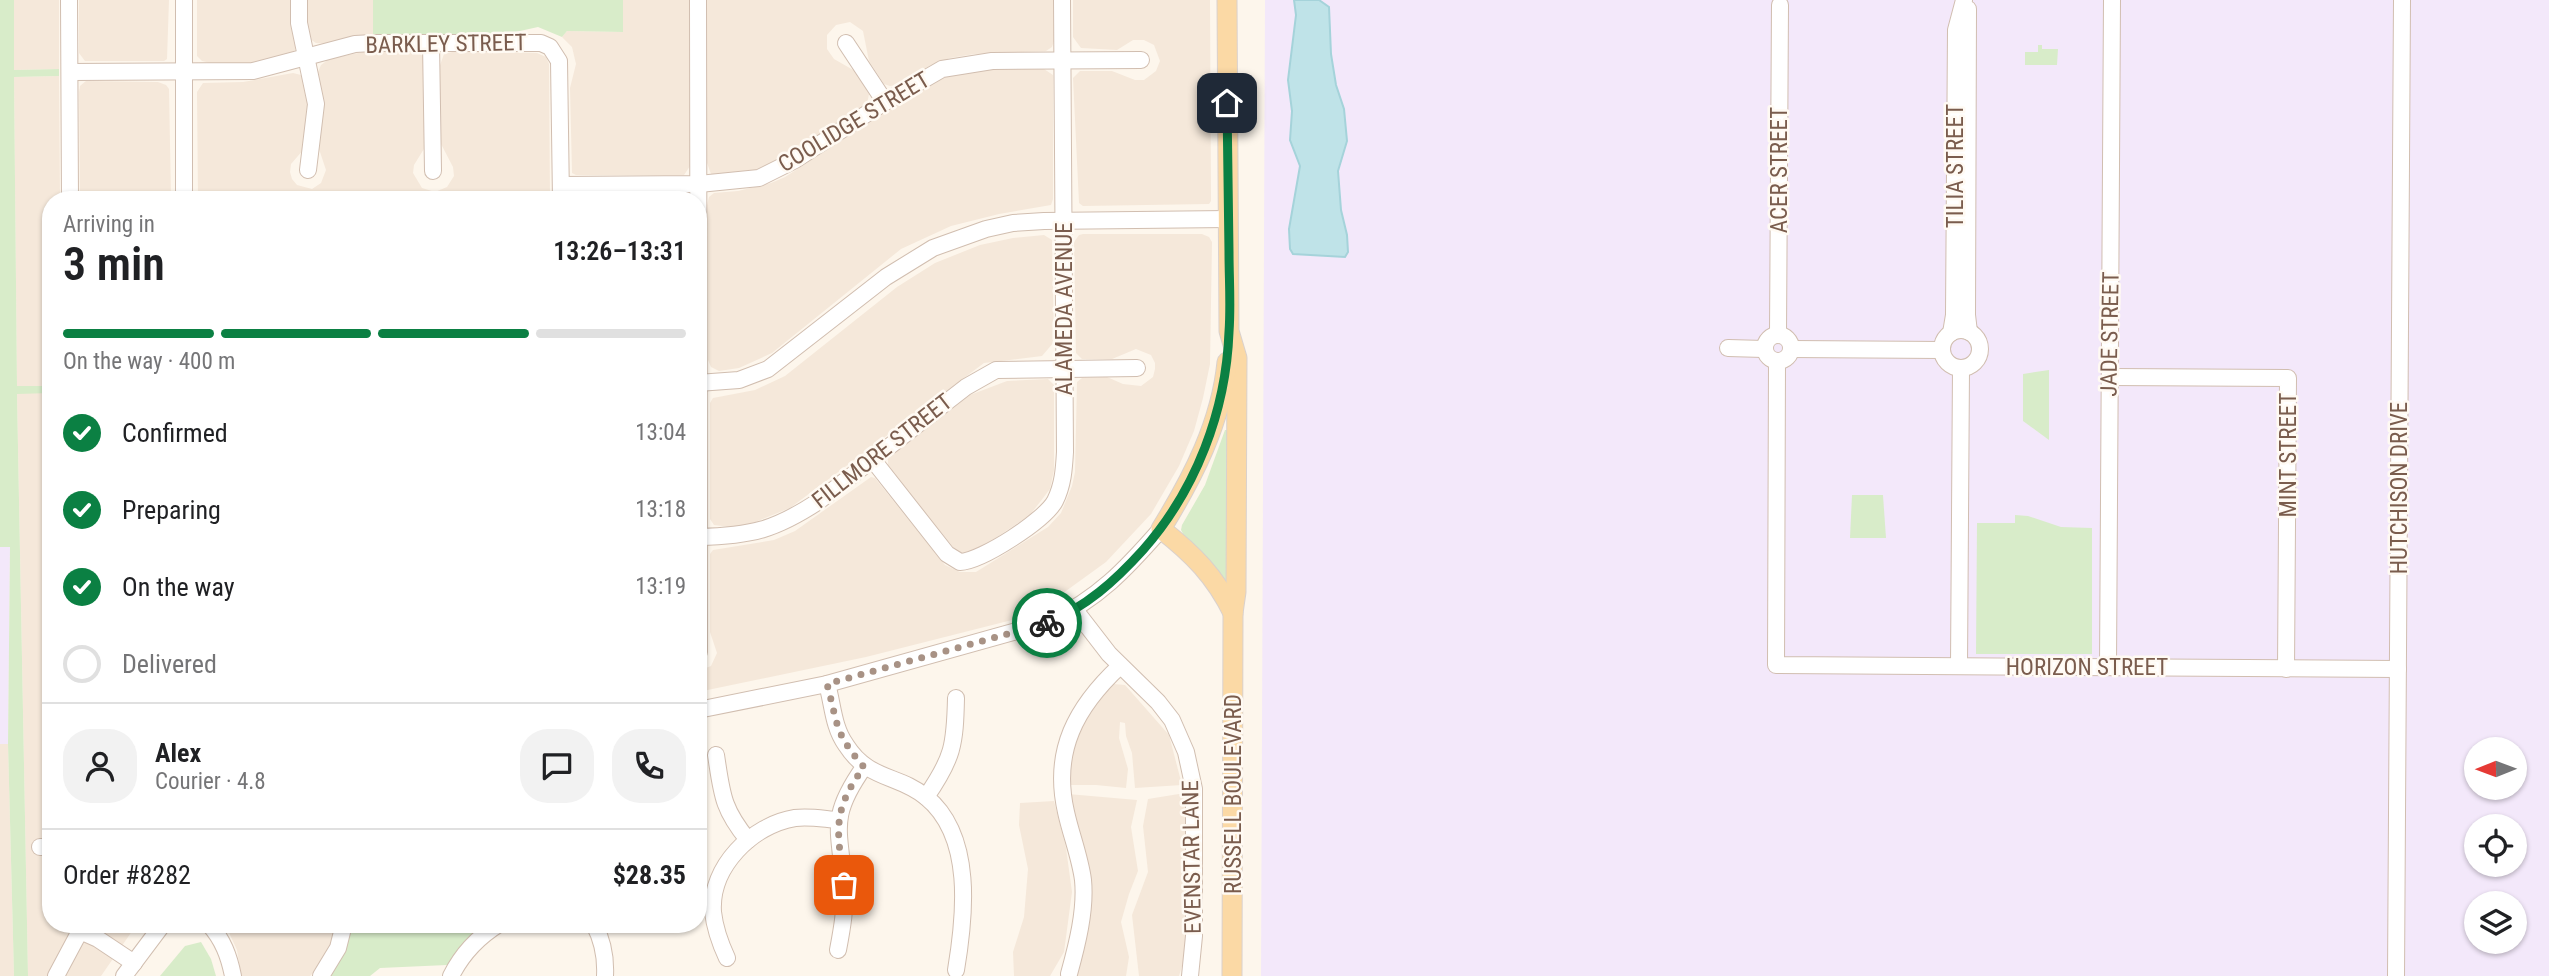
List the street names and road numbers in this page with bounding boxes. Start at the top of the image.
street label: BARKLEY STREET [365,29,527,59]
street label: COOLIDGE STREET [773,66,935,178]
street label: TILIA STREET [1942,104,1969,228]
street label: ACER STREET [1766,107,1793,233]
street label: ALAMEDA AVENUE [1051,222,1078,396]
street label: JADE STREET [2095,271,2125,397]
street label: FILLMORE STREET [807,388,957,514]
street label: MINT STREET [2275,392,2302,518]
street label: HUTCHISON DRIVE [2386,402,2413,574]
street label: HORIZON STREET [2006,654,2168,681]
street label: RUSSELL BOULEVARD [1220,694,1247,894]
street label: EVENSTAR LANE [1177,780,1207,934]

